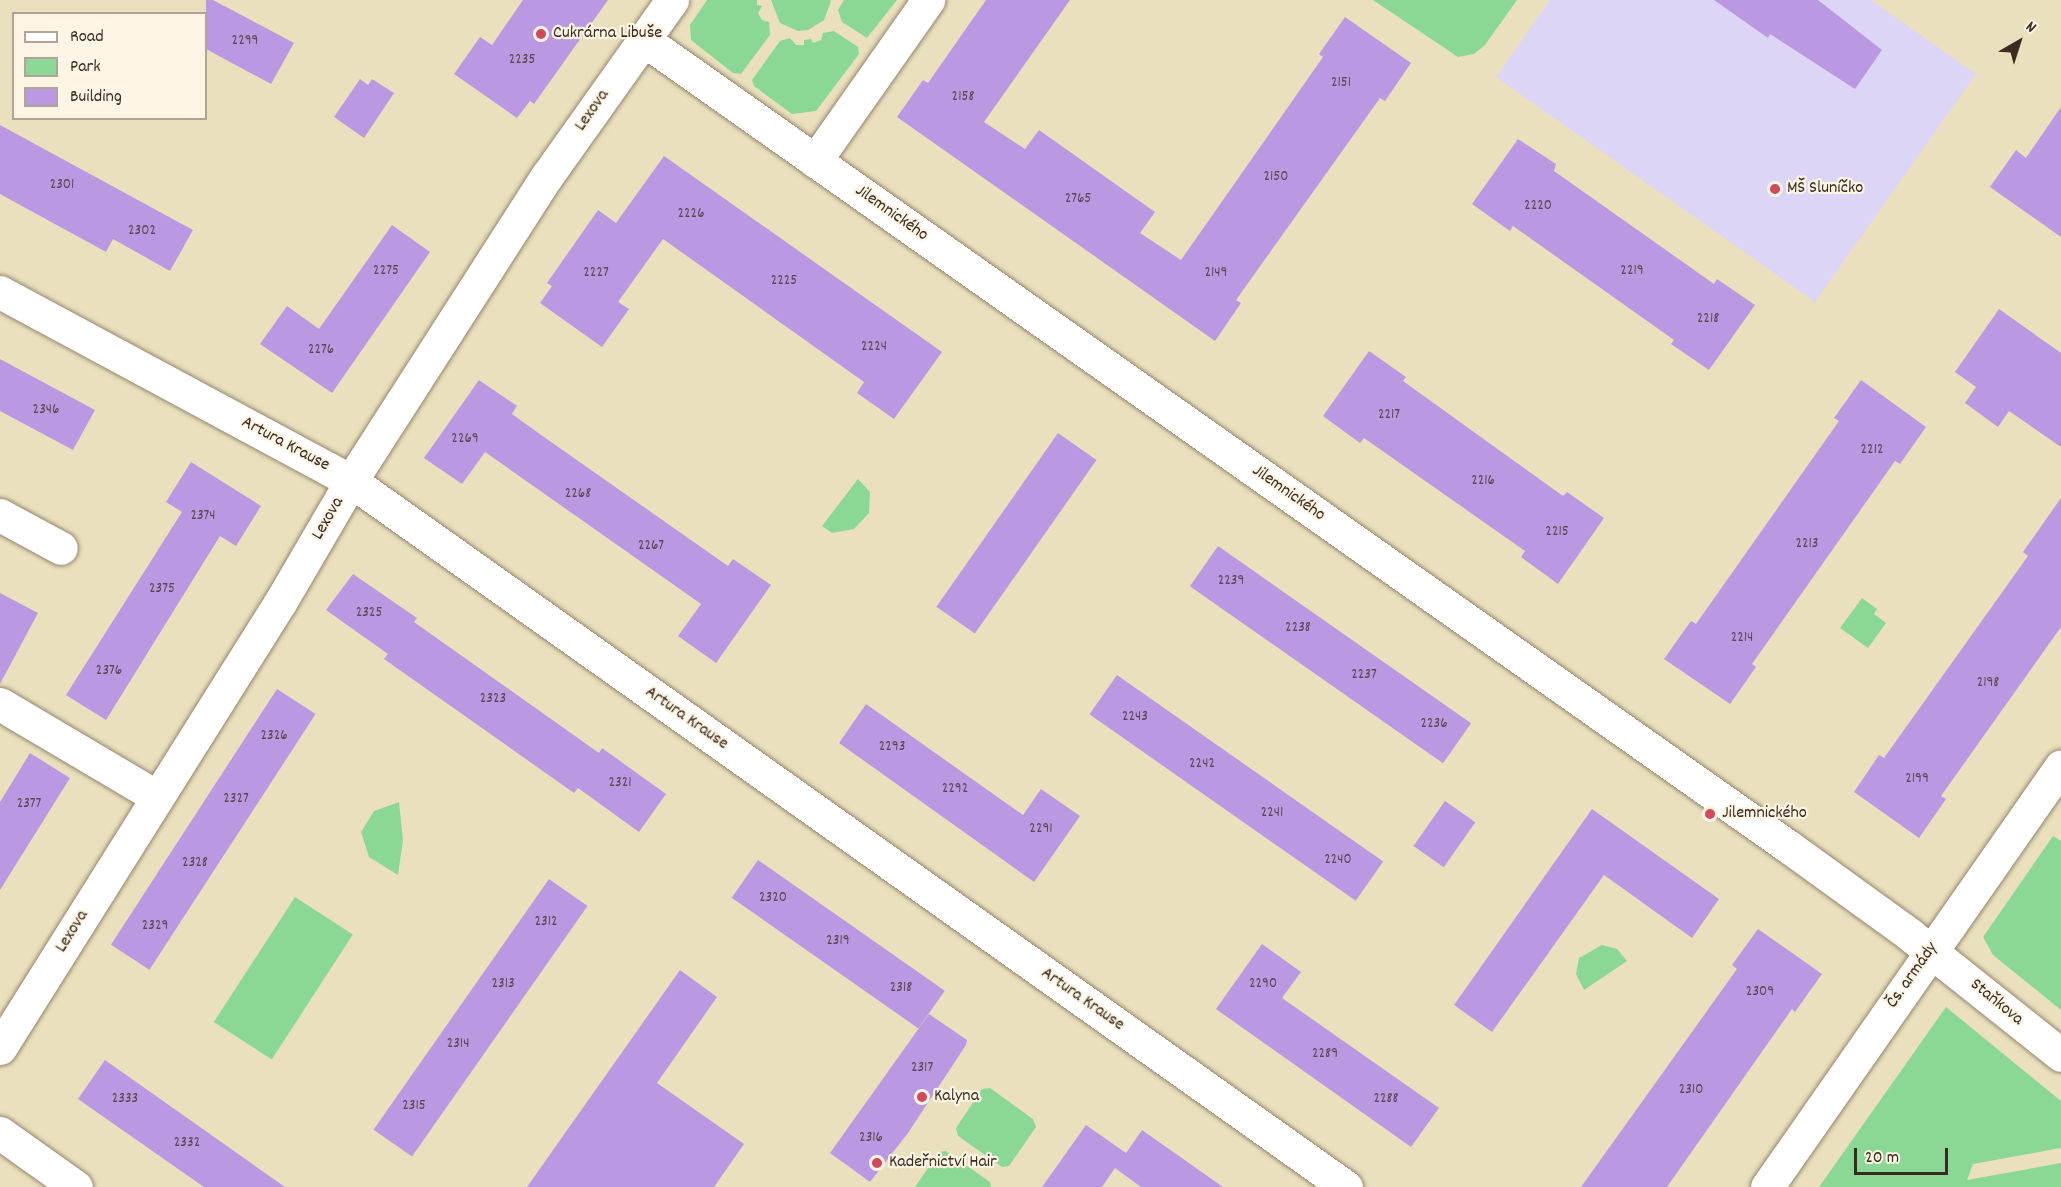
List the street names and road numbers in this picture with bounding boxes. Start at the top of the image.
street label: Lexova [571,86,615,136]
street label: Jilemnického [850,181,932,247]
street label: Artura Krause [237,413,333,477]
street label: Jilemnického [1247,461,1329,527]
street label: Lexova [308,494,350,544]
street label: Artura Krause [640,682,732,756]
street label: Lexova [52,907,94,957]
street label: Čs. armády [1882,939,1944,1013]
street label: Artura Krause [1036,963,1128,1037]
street label: Staňkova [1965,975,2027,1031]

